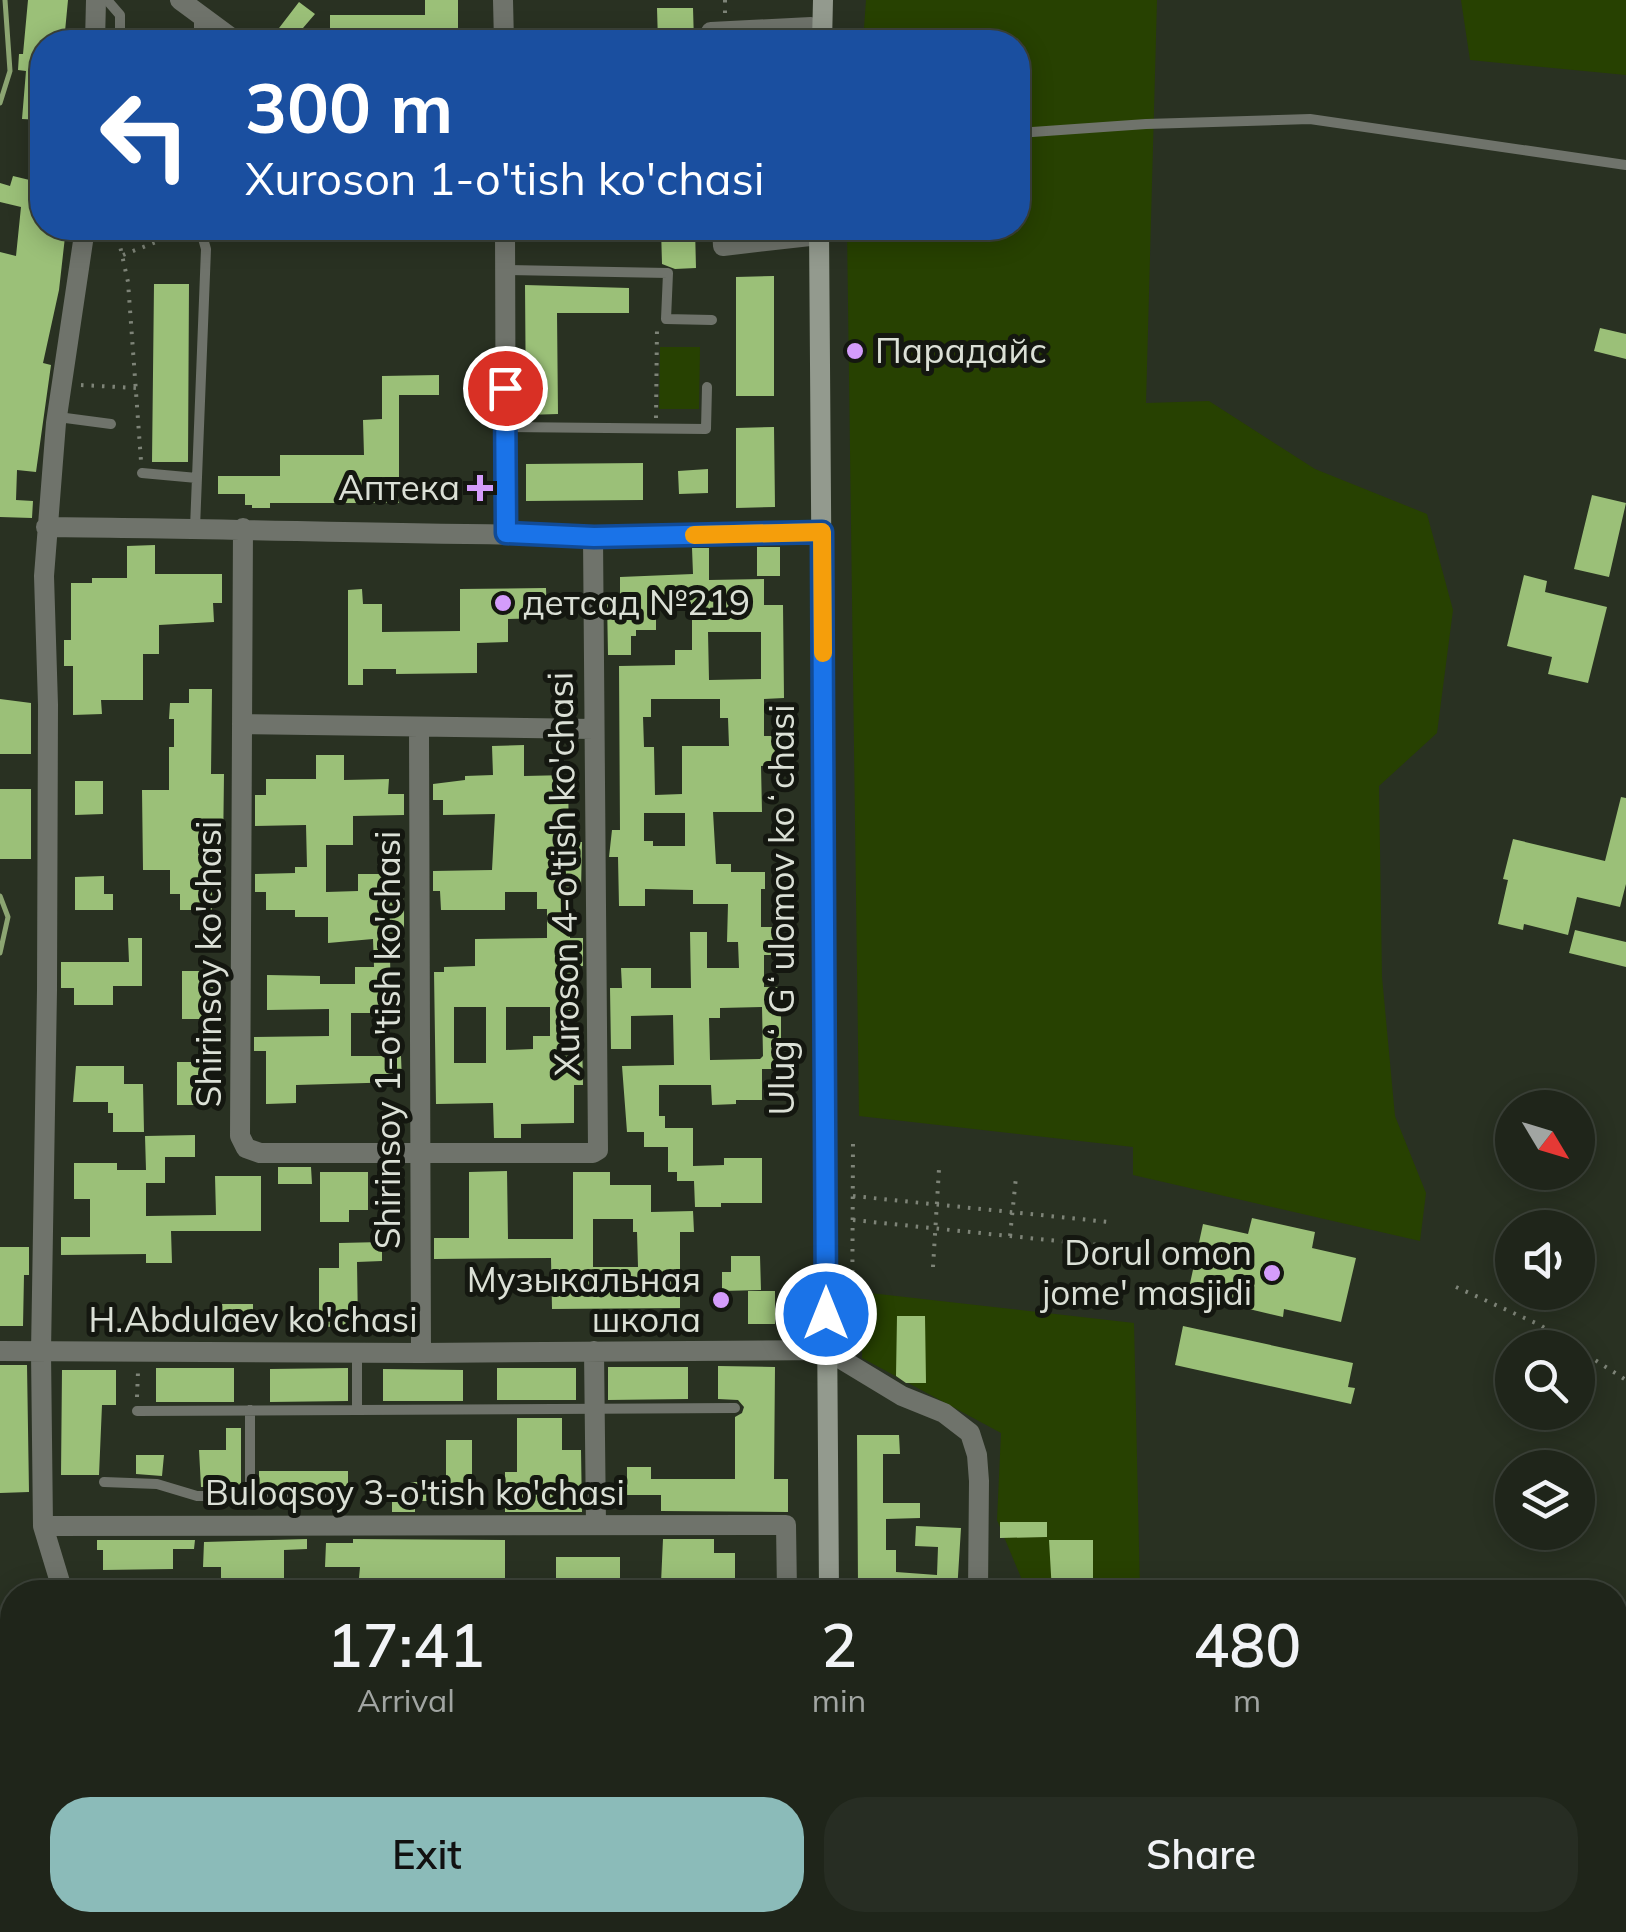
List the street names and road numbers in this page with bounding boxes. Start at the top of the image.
street label: Xuroson 4-o'tish ko'chasi [537,672,589,1076]
street label: Ulugʻ Gʻulomov koʻchasi [759,704,803,1116]
street label: Shirinsoy ko'chasi [186,821,230,1107]
street label: Shirinsoy 1-o'tish ko'chasi [365,831,409,1249]
street label: H.Abdulaev ko'chasi [88,1297,418,1341]
street label: Buloqsoy 3-o'tish ko'chasi [205,1470,625,1514]

